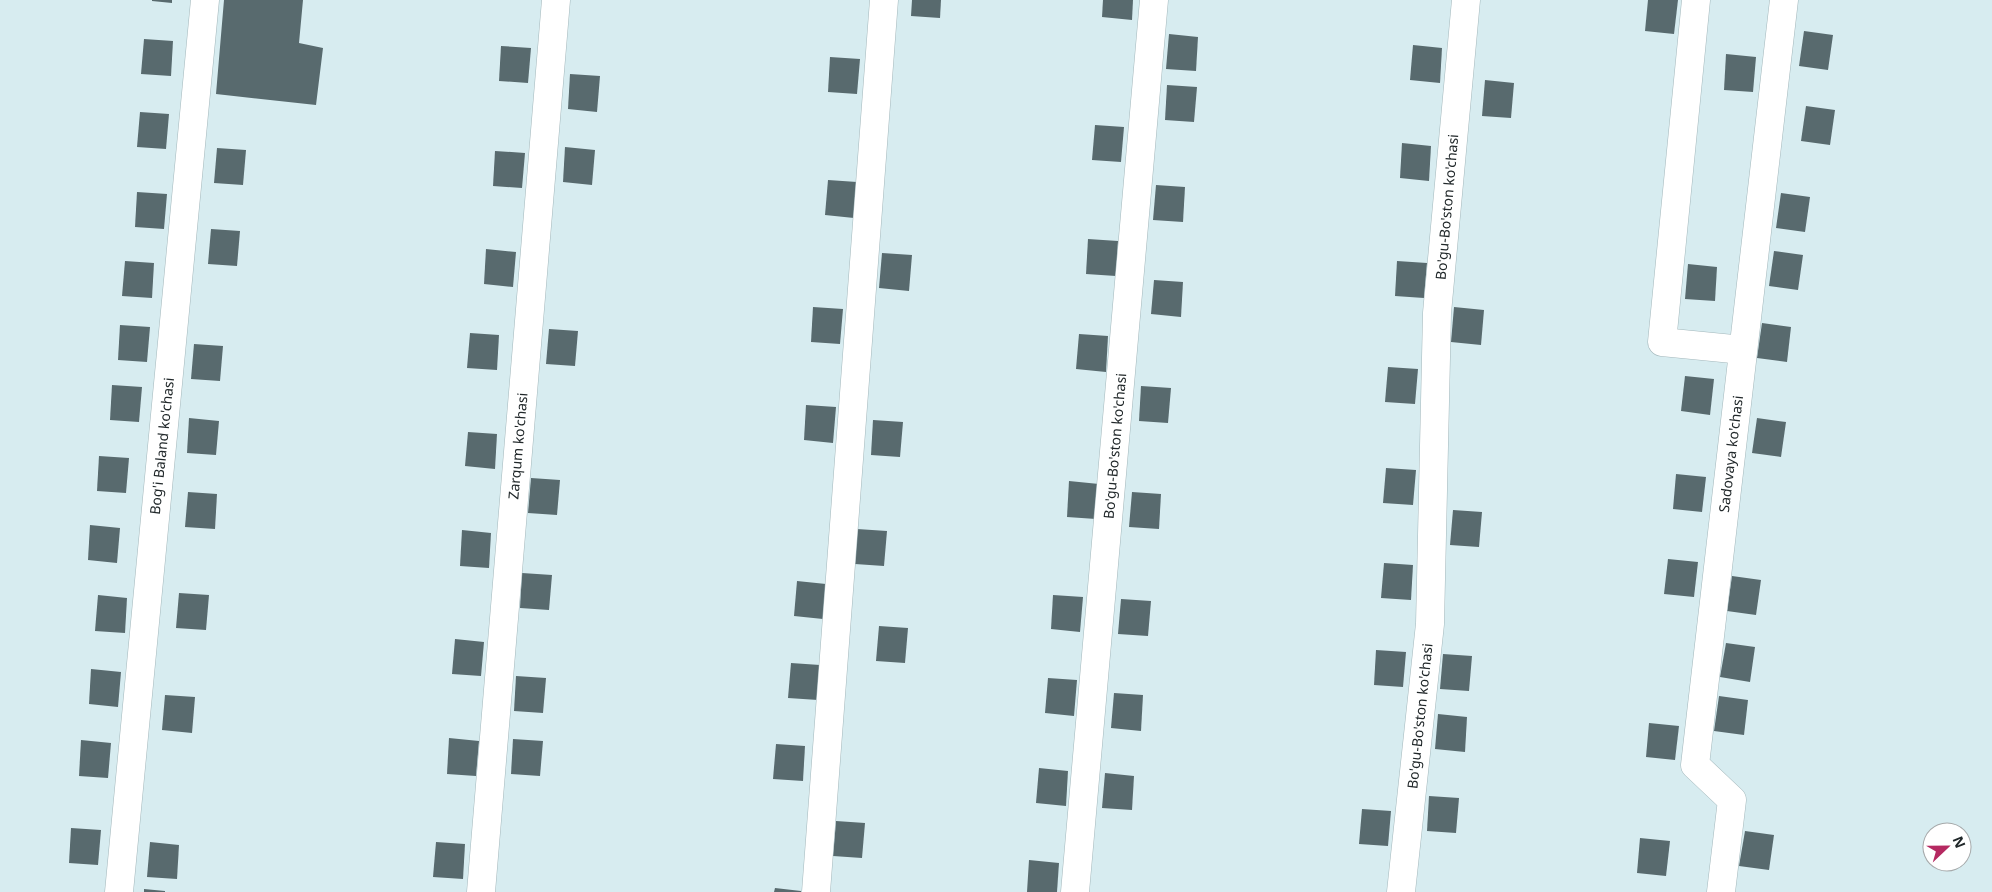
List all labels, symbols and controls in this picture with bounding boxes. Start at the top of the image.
street label: Bo'gu-Bo'ston ko'chasi [1431,133,1462,281]
street label: Bo'gu-Bo'ston ko'chasi [1099,372,1130,520]
street label: Bog'i Baland ko'chasi [145,377,178,515]
street label: Zarqum ko'chasi [503,392,532,500]
street label: Sadovaya ko'chasi [1714,394,1747,513]
street label: Bo'gu-Bo'ston ko'chasi [1402,642,1437,790]
north arrow [1922,822,1972,872]
text: N [1949,833,1970,851]

